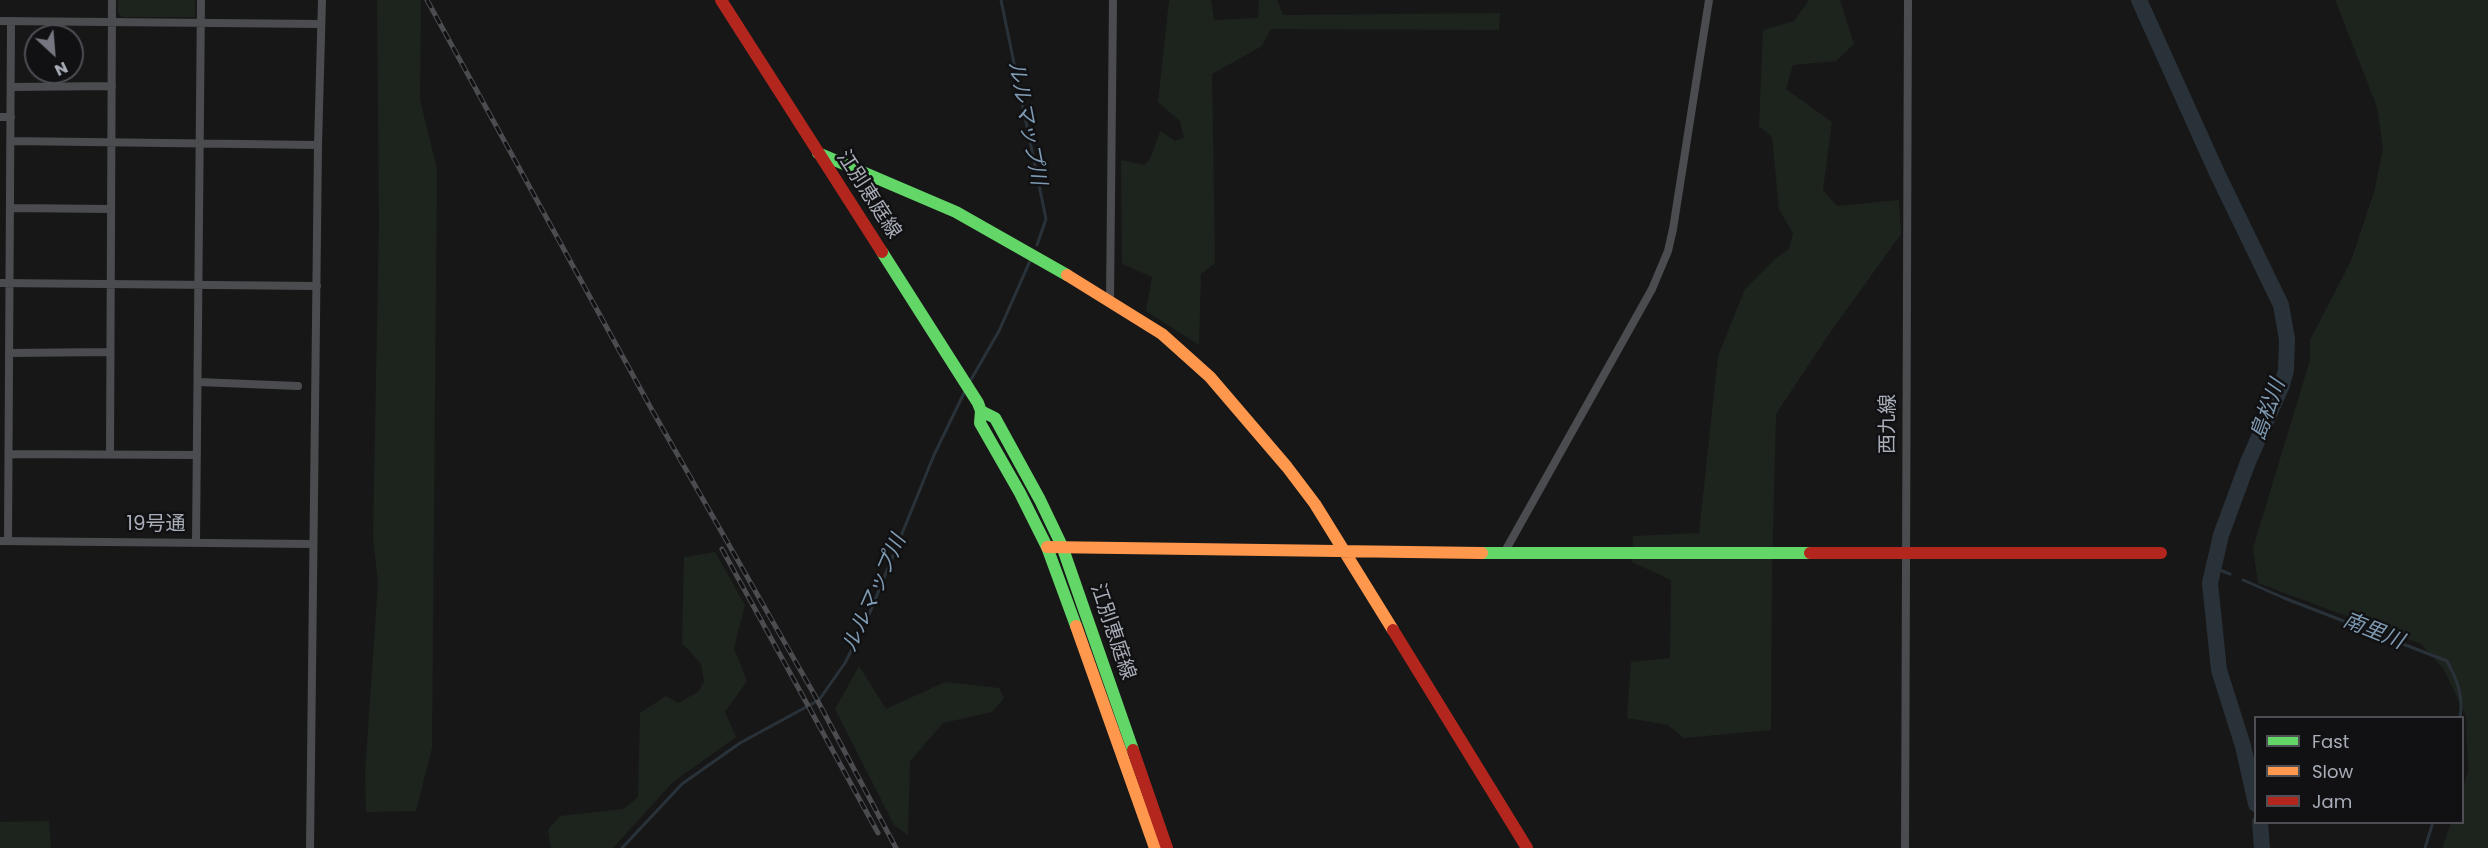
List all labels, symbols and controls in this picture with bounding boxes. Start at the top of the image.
north arrow [24,24,84,84]
text: N [51,56,72,82]
water label: ルルマップ川 [1002,59,1050,187]
street label: 江別恵庭線 [831,147,905,243]
water label: 島松川 [2246,376,2292,444]
street label: 西九線 [1877,394,1901,454]
street label: 19号通 [127,513,185,537]
water label: ルルマップ川 [838,531,912,657]
street label: 江別恵庭線 [1084,581,1140,683]
water label: 南里川 [2339,609,2407,655]
legend [2254,716,2464,824]
text: Fast [2312,729,2349,754]
text: Slow [2312,759,2353,784]
text: Jam [2312,789,2352,814]

